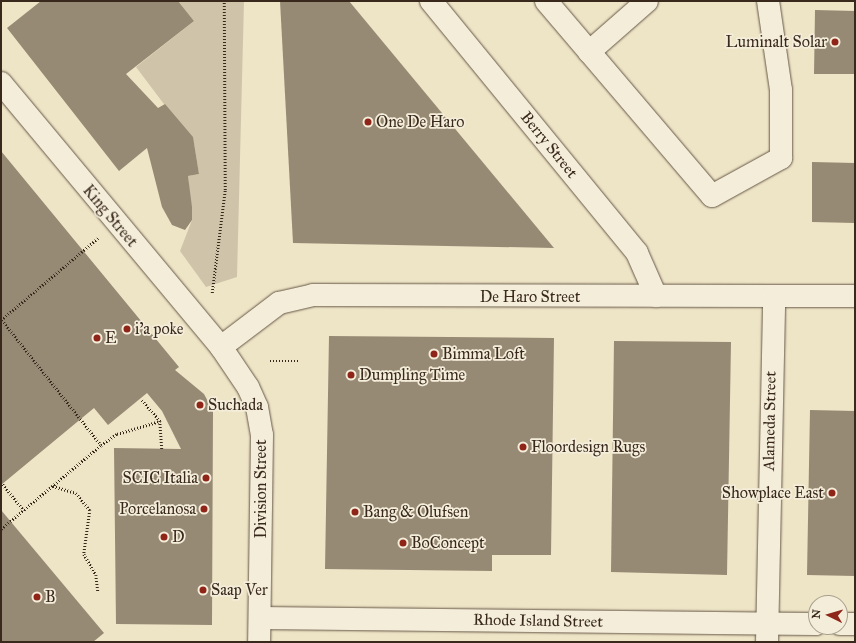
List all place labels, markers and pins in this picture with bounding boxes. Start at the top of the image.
place label: Luminalt Solar [726,32,827,52]
marker: Luminalt Solar [830,37,840,47]
place label: One De Haro [376,112,464,132]
marker: One De Haro [363,117,373,127]
place label: i'a poke [135,319,183,339]
marker: i'a poke [122,324,132,334]
place label: E [105,328,116,348]
marker: E [92,333,102,343]
place label: Bimma Loft [442,344,525,364]
marker: Bimma Loft [429,349,439,359]
place label: Dumpling Time [359,365,465,385]
marker: Dumpling Time [346,370,356,380]
place label: Suchada [208,395,263,415]
marker: Suchada [195,400,205,410]
place label: Floordesign Rugs [531,437,645,457]
marker: Floordesign Rugs [518,442,528,452]
place label: SCIC Italia [122,468,198,488]
marker: SCIC Italia [201,473,211,483]
place label: Showplace East [722,483,824,503]
marker: Showplace East [827,488,837,498]
place label: Porcelanosa [119,499,196,519]
place label: Bang & Olufsen [363,502,468,522]
marker: Porcelanosa [199,504,209,514]
marker: Bang & Olufsen [350,507,360,517]
place label: D [172,527,185,547]
marker: D [159,532,169,542]
place label: BoConcept [411,533,485,553]
marker: BoConcept [398,538,408,548]
place label: Saap Ver [211,580,268,600]
marker: Saap Ver [198,585,208,595]
place label: B [45,587,56,607]
marker: B [32,592,42,602]

